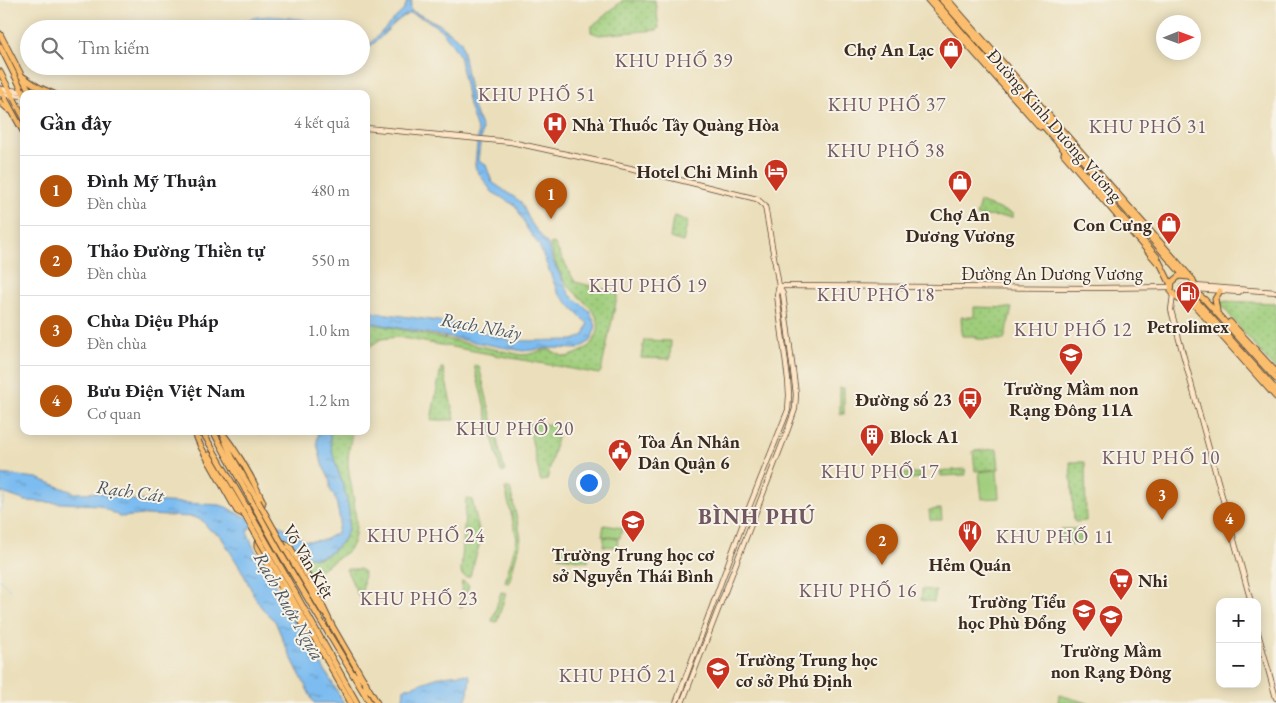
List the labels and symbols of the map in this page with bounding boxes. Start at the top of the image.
north arrow [1156,15,1201,60]
shop icon: Chợ An Lạc [938,36,964,70]
place label: Chợ An Lạc [844,38,935,61]
street label: Đường Kinh Dương Vương [982,44,1128,206]
district label: KHU PHỐ 39 [615,48,733,73]
district label: KHU PHỐ 51 [478,82,596,107]
district label: KHU PHỐ 37 [828,92,946,117]
hospital icon: Nhà Thuốc Tây Quàng Hòa [542,111,568,145]
place label: Nhà Thuốc Tây Quàng Hòa [572,113,779,136]
district label: KHU PHỐ 31 [1089,114,1207,139]
district label: KHU PHỐ 38 [827,138,945,163]
hotel icon: Hotel Chi Minh [763,158,789,192]
place label: Hotel Chi Minh [637,160,758,183]
shop icon: Chợ An Dương Vương [947,169,973,203]
pin: 1 [535,178,567,219]
place label: Chợ An Dương Vương [906,203,1015,247]
shop icon: Con Cưng [1156,211,1182,245]
place label: Con Cưng [1073,213,1153,236]
street label: Đường An Dương Vương [961,262,1143,285]
district label: KHU PHỐ 19 [589,273,707,298]
fuel station icon: Petrolimex [1175,280,1201,314]
district label: KHU PHỐ 18 [817,282,935,307]
water label: Rạch Nhảy [439,307,524,345]
place label: Petrolimex [1147,315,1229,338]
district label: KHU PHỐ 12 [1014,317,1132,342]
school or university icon: Trường Mầm non Rạng Đông 11A [1058,342,1084,376]
place label: Trường Mầm non Rạng Đông 11A [1003,377,1139,421]
bus stop icon: Đường số 23 [957,386,983,420]
place label: Đường số 23 [855,388,952,411]
district label: KHU PHỐ 20 [456,416,574,441]
building icon: Block A1 [859,423,885,457]
place label: Block A1 [890,425,959,448]
place label: Tòa Án Nhân Dân Quận 6 [638,430,740,474]
public building icon: Tòa Án Nhân Dân Quận 6 [607,438,633,472]
district label: KHU PHỐ 10 [1102,445,1220,470]
district label: KHU PHỐ 17 [821,459,939,484]
your location [576,470,602,496]
water label: Rạch Cát [95,474,167,508]
pin: 3 [1146,479,1178,520]
district label: BÌNH PHÚ [698,502,816,531]
pin: 4 [1213,502,1245,543]
school or university icon: Trường Trung học cơ sở Nguyễn Thái Bình [620,509,646,543]
restaurant icon: Hẻm Quán [957,519,983,553]
street label: Võ Văn Kiệt [278,520,340,603]
district label: KHU PHỐ 24 [367,523,485,548]
pin: 2 [866,524,898,565]
district label: KHU PHỐ 11 [996,524,1114,549]
place label: Trường Trung học cơ sở Nguyễn Thái Bình [551,543,715,587]
water label: Rạch Ruột Ngựa [248,547,330,665]
place label: Hẻm Quán [929,553,1011,576]
supermarket icon: Nhi [1108,567,1134,601]
place label: Nhi [1138,569,1169,592]
district label: KHU PHỐ 16 [799,578,917,603]
district label: KHU PHỐ 23 [360,586,478,611]
place label: Trường Tiểu học Phù Đổng [958,590,1067,634]
school or university icon: Trường Tiểu học Phù Đổng [1071,598,1097,632]
school or university icon: Trường Mầm non Rạng Đông [1098,604,1124,638]
place label: Trường Mầm non Rạng Đông [1051,639,1172,683]
place label: Trường Trung học cơ sở Phú Định [736,648,878,692]
school or university icon: Trường Trung học cơ sở Phú Định [705,656,731,690]
district label: KHU PHỐ 21 [559,663,677,688]

